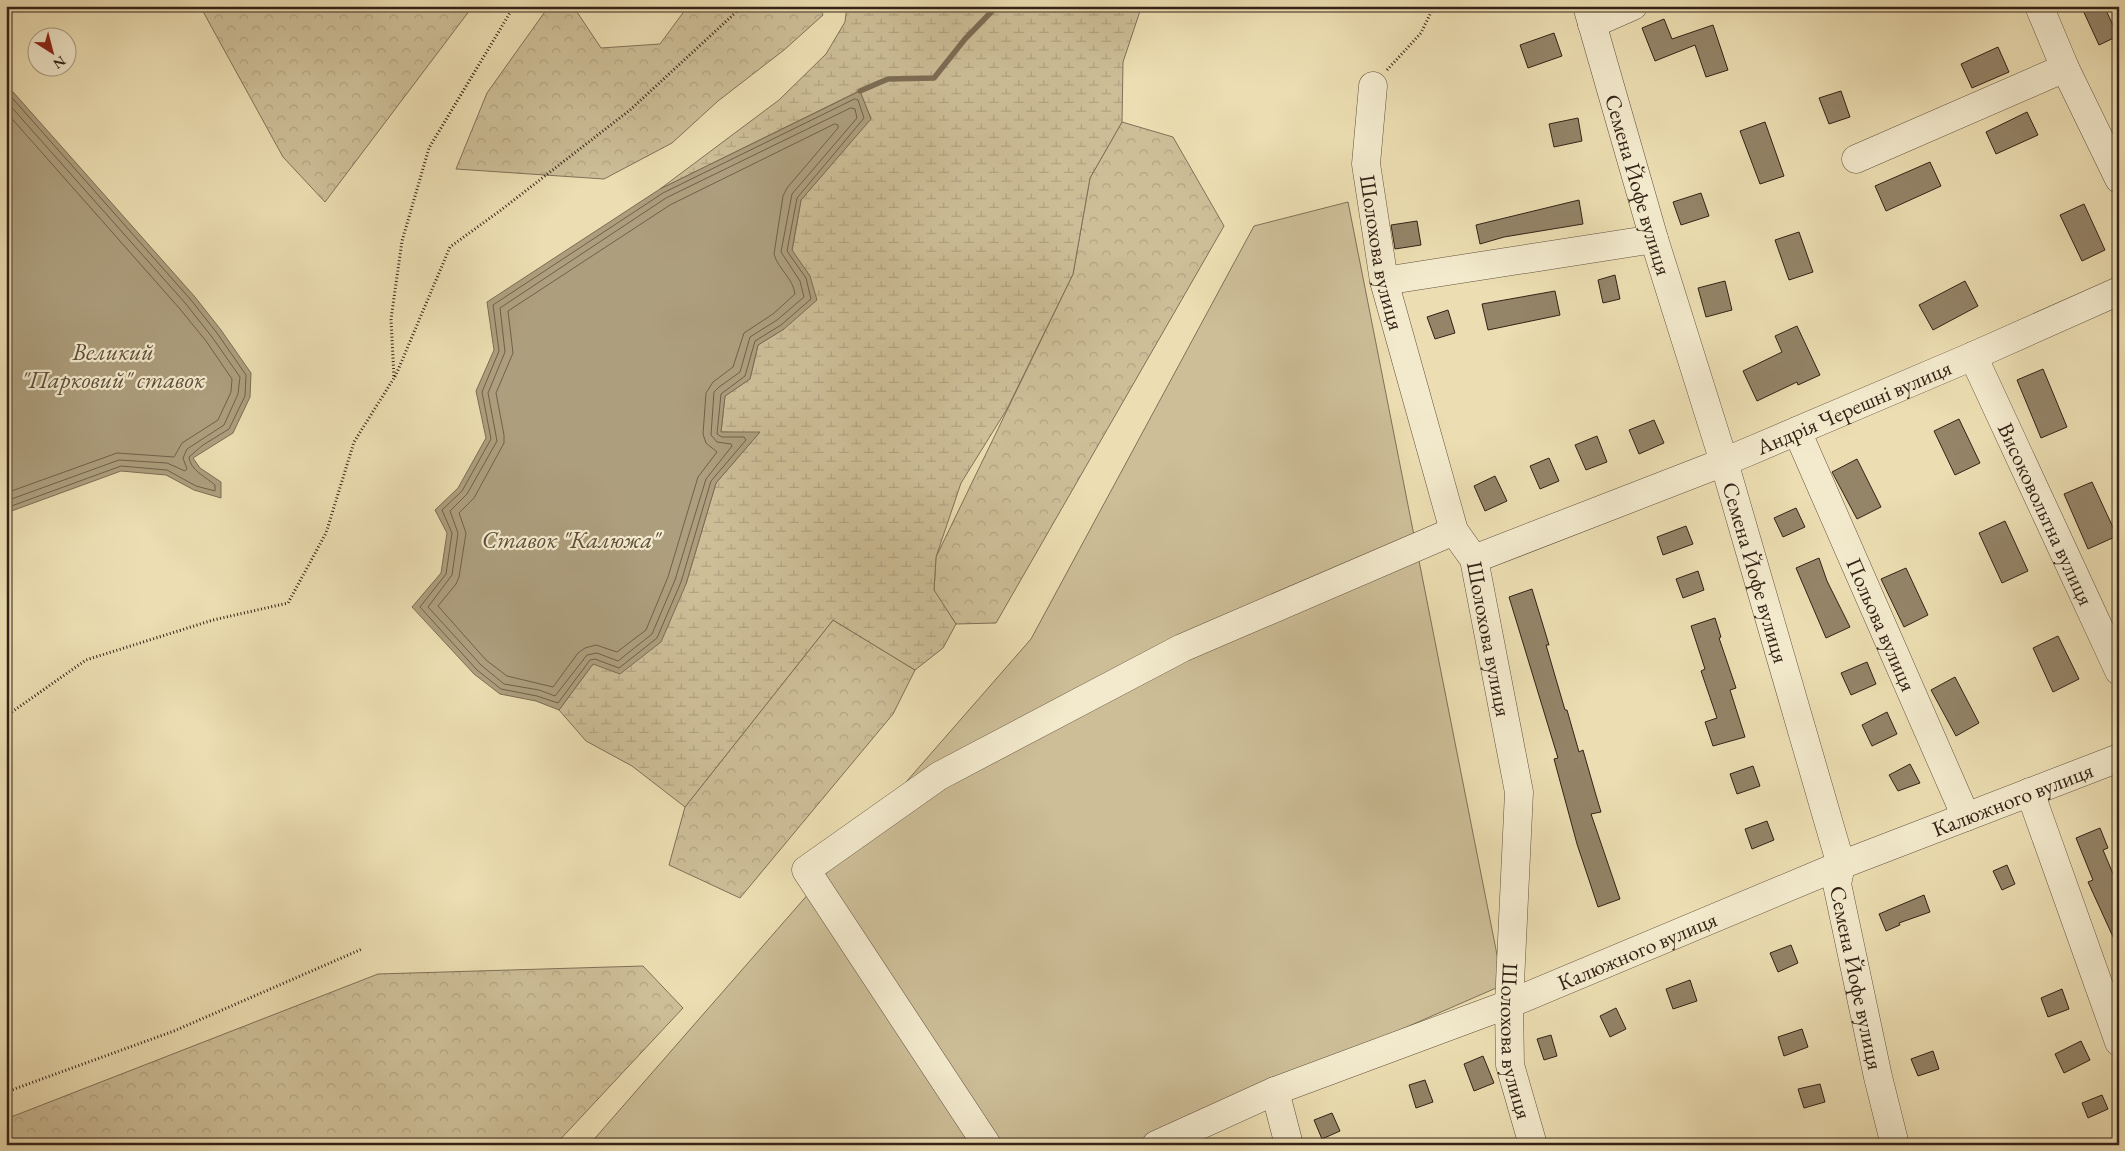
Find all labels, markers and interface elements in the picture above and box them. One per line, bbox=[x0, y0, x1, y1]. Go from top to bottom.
north arrow bbox=[28, 28, 78, 78]
text: N bbox=[49, 52, 70, 74]
street label: Семена Йофе вулиця bbox=[1599, 91, 1679, 279]
street label: Шолохова вулиця bbox=[1353, 173, 1412, 333]
water label: Великий "Парковий" ставок bbox=[21, 336, 206, 395]
street label: Андрія Черешні вулиця bbox=[1751, 352, 1956, 462]
street label: Високовольтна вулиця bbox=[1991, 418, 2101, 610]
street label: Семена Йофе вулиця bbox=[1716, 478, 1796, 666]
water label: Ставок "Калюжа" bbox=[482, 524, 662, 555]
street label: Польова вулиця bbox=[1840, 553, 1924, 696]
street label: Шолохова вулиця bbox=[1460, 559, 1519, 719]
street label: Калюжного вулиця bbox=[1928, 755, 2097, 843]
street label: Семена Йофе вулиця bbox=[1823, 883, 1891, 1072]
street label: Калюжного вулиця bbox=[1553, 904, 1721, 997]
street label: Шолохова вулиця bbox=[1494, 962, 1539, 1123]

